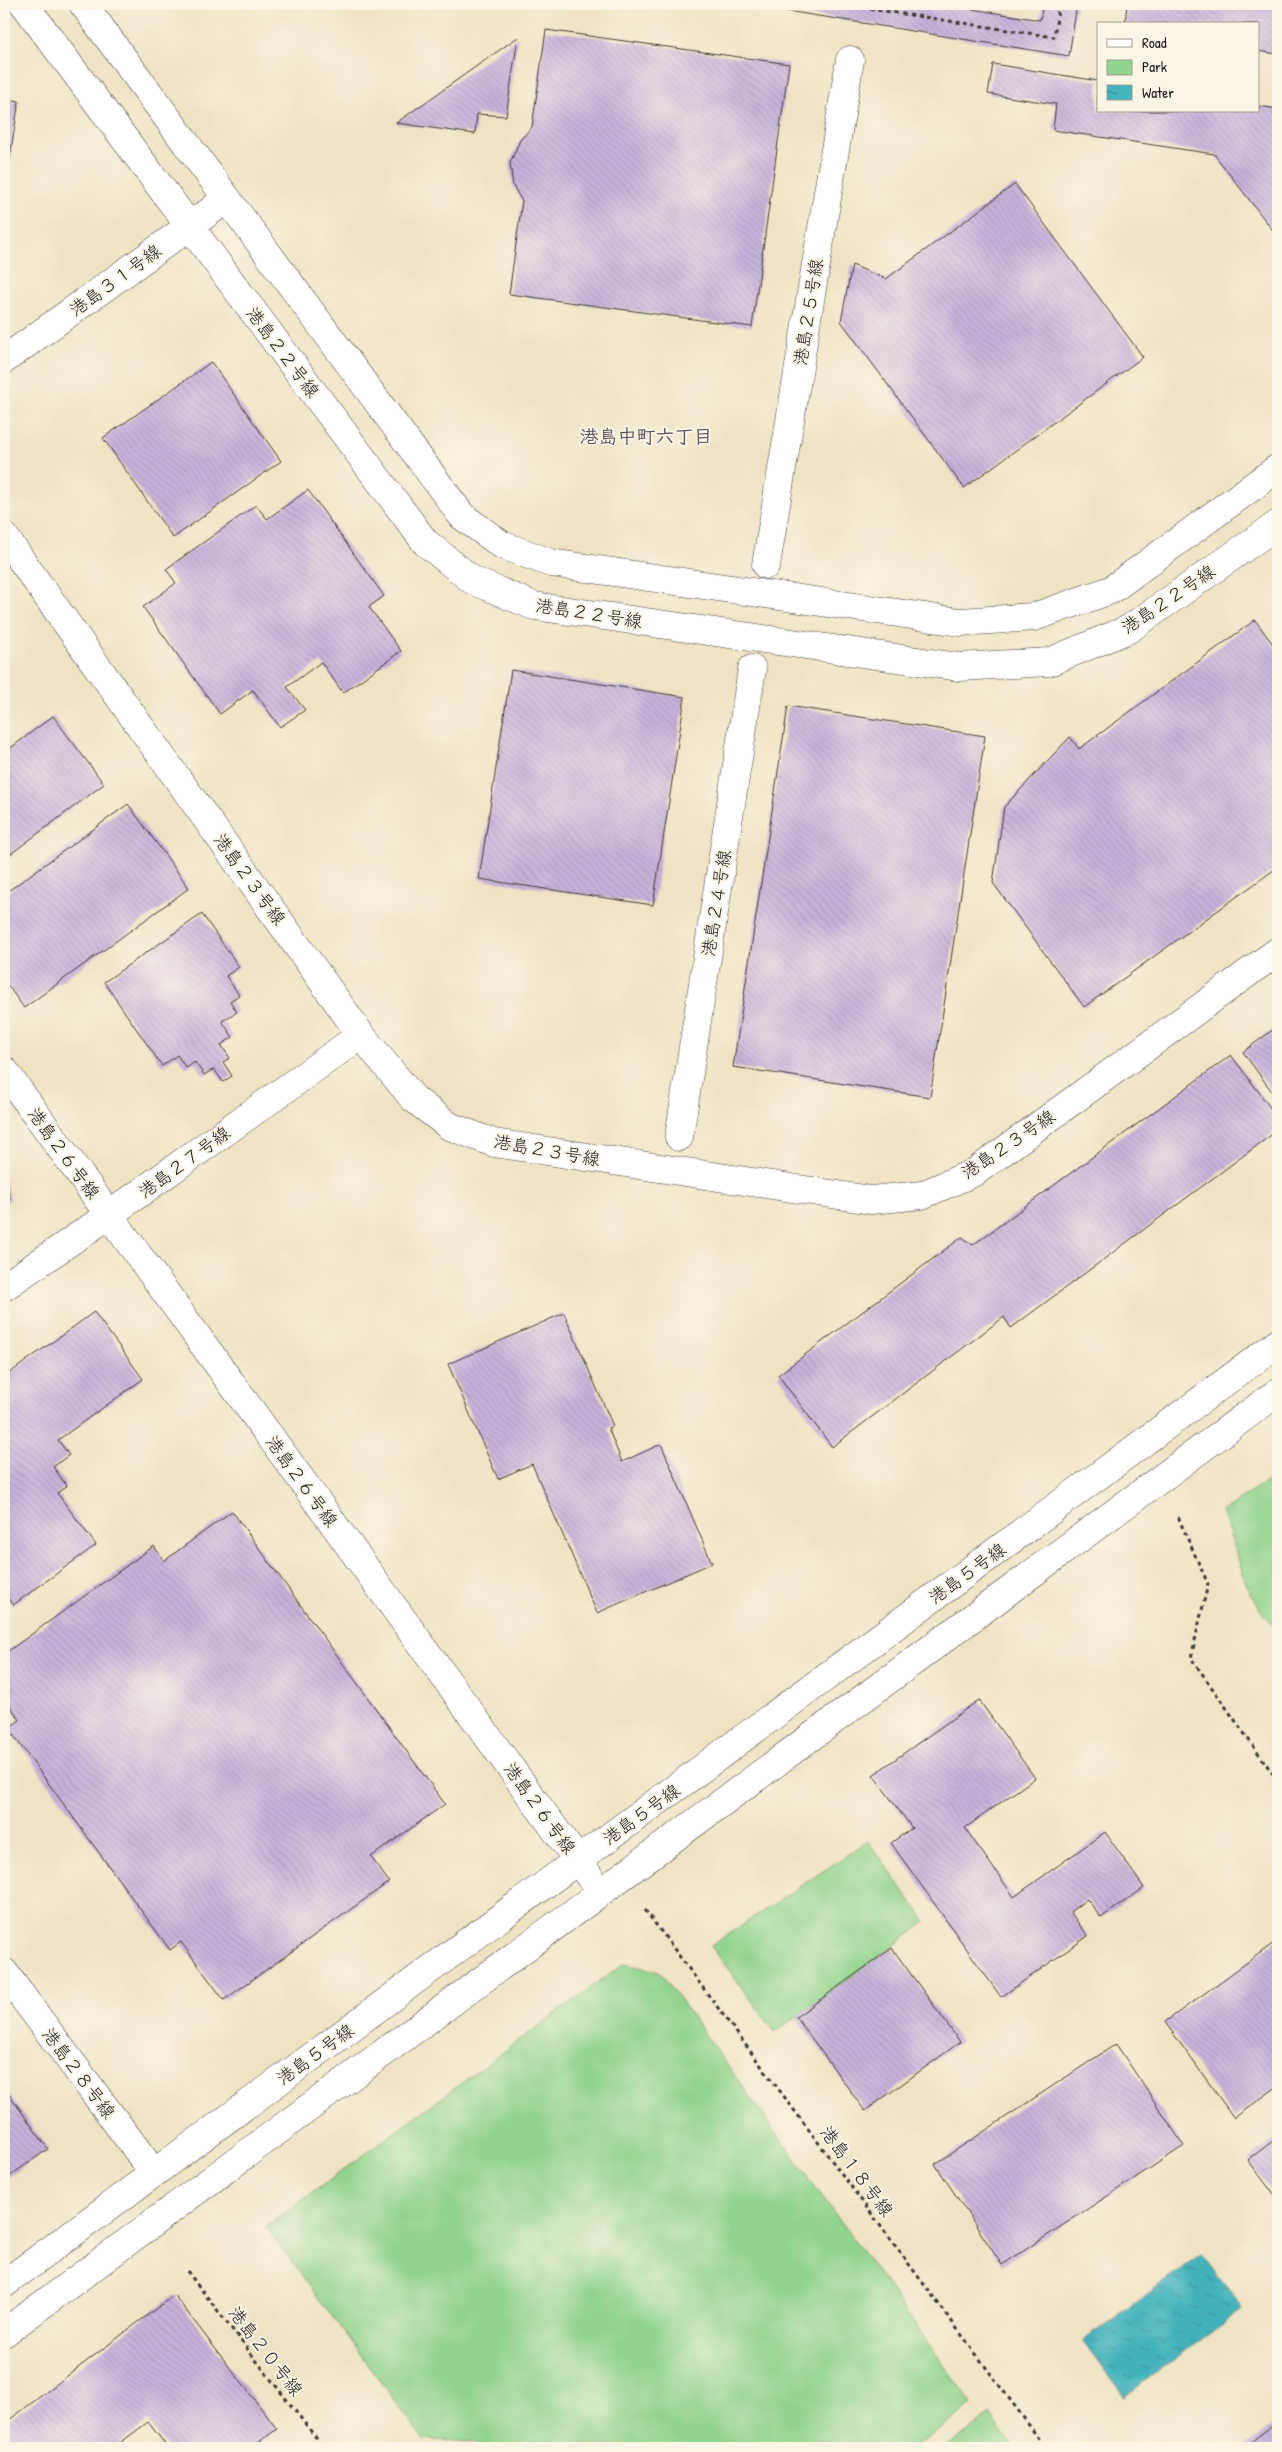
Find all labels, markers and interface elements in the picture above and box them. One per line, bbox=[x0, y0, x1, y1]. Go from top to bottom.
legend bbox=[1097, 22, 1260, 112]
text: Road bbox=[1142, 32, 1167, 53]
text: Park bbox=[1142, 56, 1167, 77]
text: Water bbox=[1142, 82, 1174, 103]
street label: 港島３１号線 bbox=[64, 238, 166, 322]
street label: 港島２５号線 bbox=[787, 257, 829, 367]
street label: 港島２２号線 bbox=[241, 301, 325, 403]
district label: 港島中町六丁目 bbox=[579, 423, 713, 449]
street label: 港島２２号線 bbox=[1116, 558, 1220, 640]
street label: 港島２２号線 bbox=[534, 592, 644, 634]
street label: 港島２３号線 bbox=[208, 828, 292, 930]
street label: 港島２４号線 bbox=[695, 848, 737, 958]
street label: 港島２６号線 bbox=[22, 1102, 106, 1204]
street label: 港島２３号線 bbox=[956, 1103, 1060, 1185]
street label: 港島２７号線 bbox=[133, 1120, 235, 1204]
street label: 港島２３号線 bbox=[492, 1128, 602, 1172]
street label: 港島２６号線 bbox=[260, 1430, 344, 1532]
street label: 港島５号線 bbox=[923, 1536, 1011, 1610]
street label: 港島２６号線 bbox=[498, 1757, 582, 1859]
street label: 港島５号線 bbox=[597, 1777, 685, 1851]
street label: 港島５号線 bbox=[271, 2017, 359, 2091]
street label: 港島２８号線 bbox=[37, 2022, 121, 2124]
street label: 港島１８号線 bbox=[815, 2120, 899, 2222]
street label: 港島２０号線 bbox=[223, 2301, 309, 2401]

